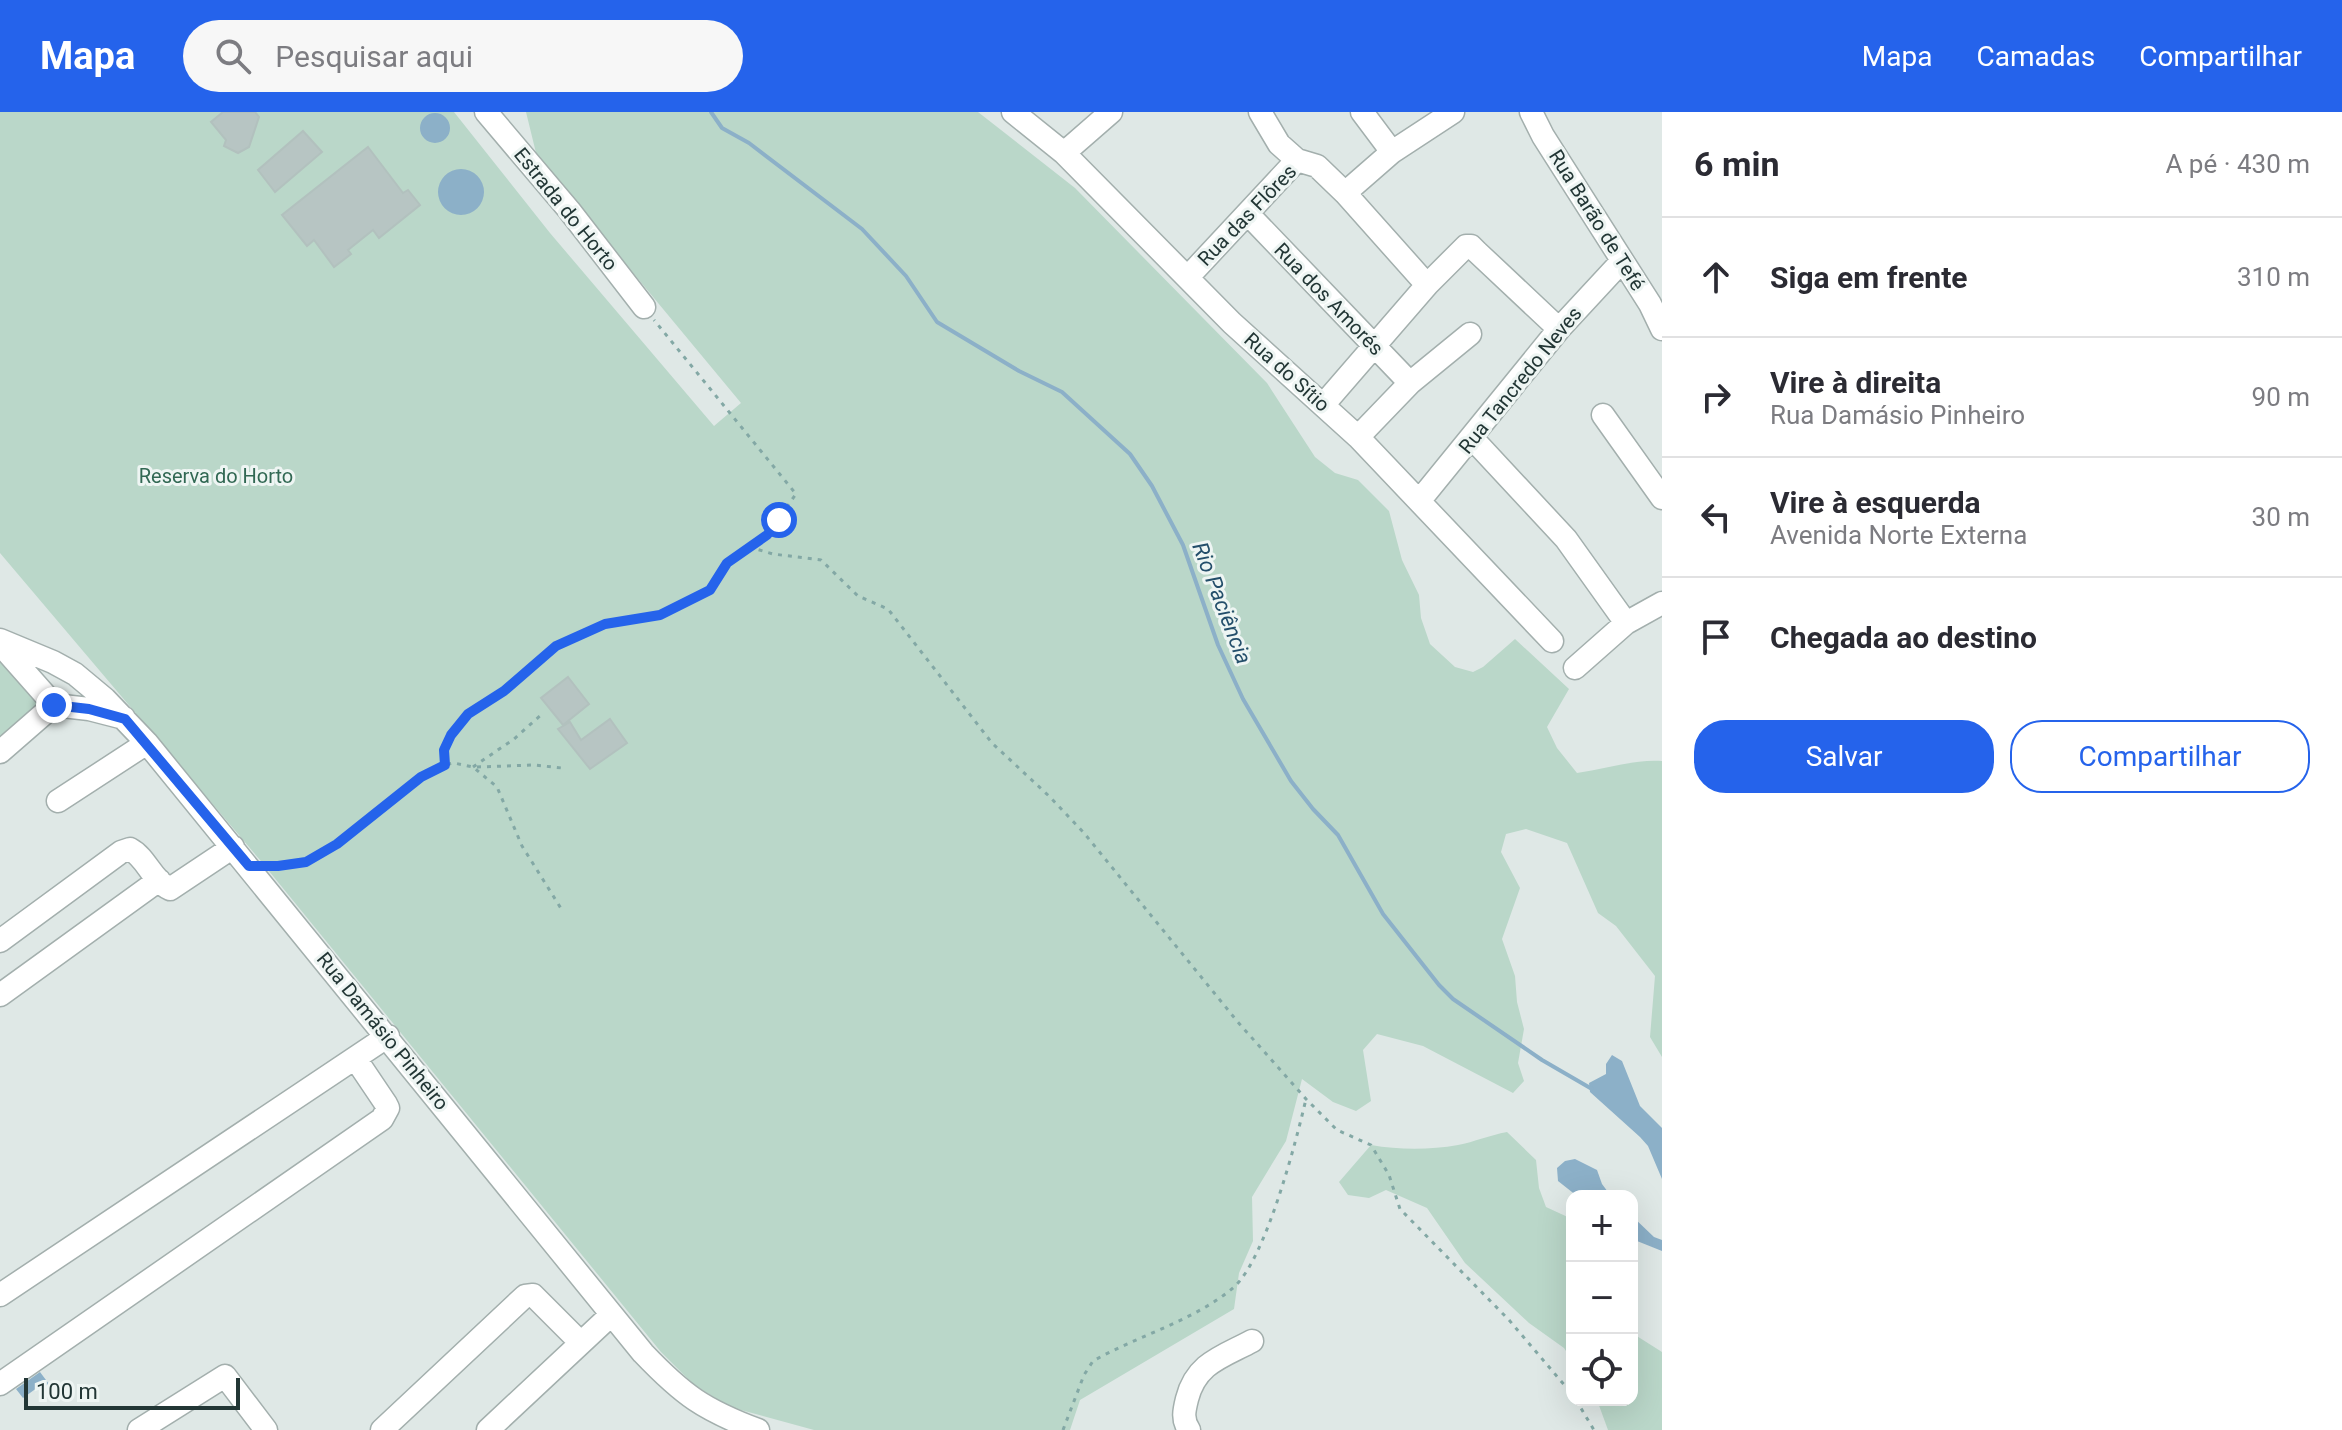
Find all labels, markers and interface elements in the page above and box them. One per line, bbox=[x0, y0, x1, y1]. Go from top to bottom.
search box bbox=[183, 20, 743, 92]
text: Mapa bbox=[40, 34, 135, 78]
icon: search bbox=[211, 34, 255, 78]
text: Pesquisar aqui bbox=[275, 39, 473, 74]
text: Mapa bbox=[1862, 40, 1932, 73]
text: Camadas bbox=[1976, 40, 2095, 73]
text: Compartilhar bbox=[2139, 40, 2302, 73]
street label: Estrada do Horto bbox=[509, 143, 623, 275]
text: 6 min bbox=[1694, 144, 1779, 184]
street label: Rua Barão de Tefé bbox=[1544, 145, 1650, 295]
text: A pé · 430 m bbox=[2165, 149, 2310, 179]
street label: Rua das Flôres bbox=[1193, 159, 1301, 271]
street label: Rua dos Amorés bbox=[1269, 238, 1389, 360]
icon: ahead bbox=[1694, 255, 1738, 299]
text: Siga em frente bbox=[1770, 260, 1968, 295]
text: 310 m bbox=[2237, 262, 2310, 292]
street label: Rua Tancredo Neves bbox=[1453, 302, 1587, 458]
street label: Rua do Sítio bbox=[1239, 327, 1335, 417]
text: Vire à direita bbox=[1770, 365, 1941, 400]
icon: right bbox=[1694, 375, 1738, 419]
text: 90 m bbox=[2252, 382, 2310, 412]
text: Rua Damásio Pinheiro bbox=[1770, 400, 2025, 430]
park label: Reserva do Horto bbox=[139, 464, 293, 488]
text: Vire à esquerda bbox=[1770, 485, 1981, 520]
icon: left bbox=[1694, 495, 1738, 539]
route start bbox=[761, 502, 797, 538]
text: 30 m bbox=[2252, 502, 2310, 532]
text: Avenida Norte Externa bbox=[1770, 520, 2027, 550]
water label: Rio Paciência bbox=[1187, 539, 1257, 667]
icon: arrive bbox=[1694, 615, 1738, 659]
text: Chegada ao destino bbox=[1770, 620, 2037, 655]
route end bbox=[36, 687, 72, 723]
button: Salvar bbox=[1694, 720, 1994, 793]
button: Compartilhar bbox=[2010, 720, 2310, 793]
street label: Rua Damásio Pinheiro bbox=[312, 947, 454, 1115]
map controls bbox=[1566, 1190, 1638, 1406]
button: + bbox=[1566, 1190, 1638, 1262]
button: − bbox=[1566, 1262, 1638, 1334]
button: locate bbox=[1566, 1334, 1638, 1406]
scale bar bbox=[24, 1374, 240, 1410]
text: 100 m bbox=[36, 1379, 98, 1404]

